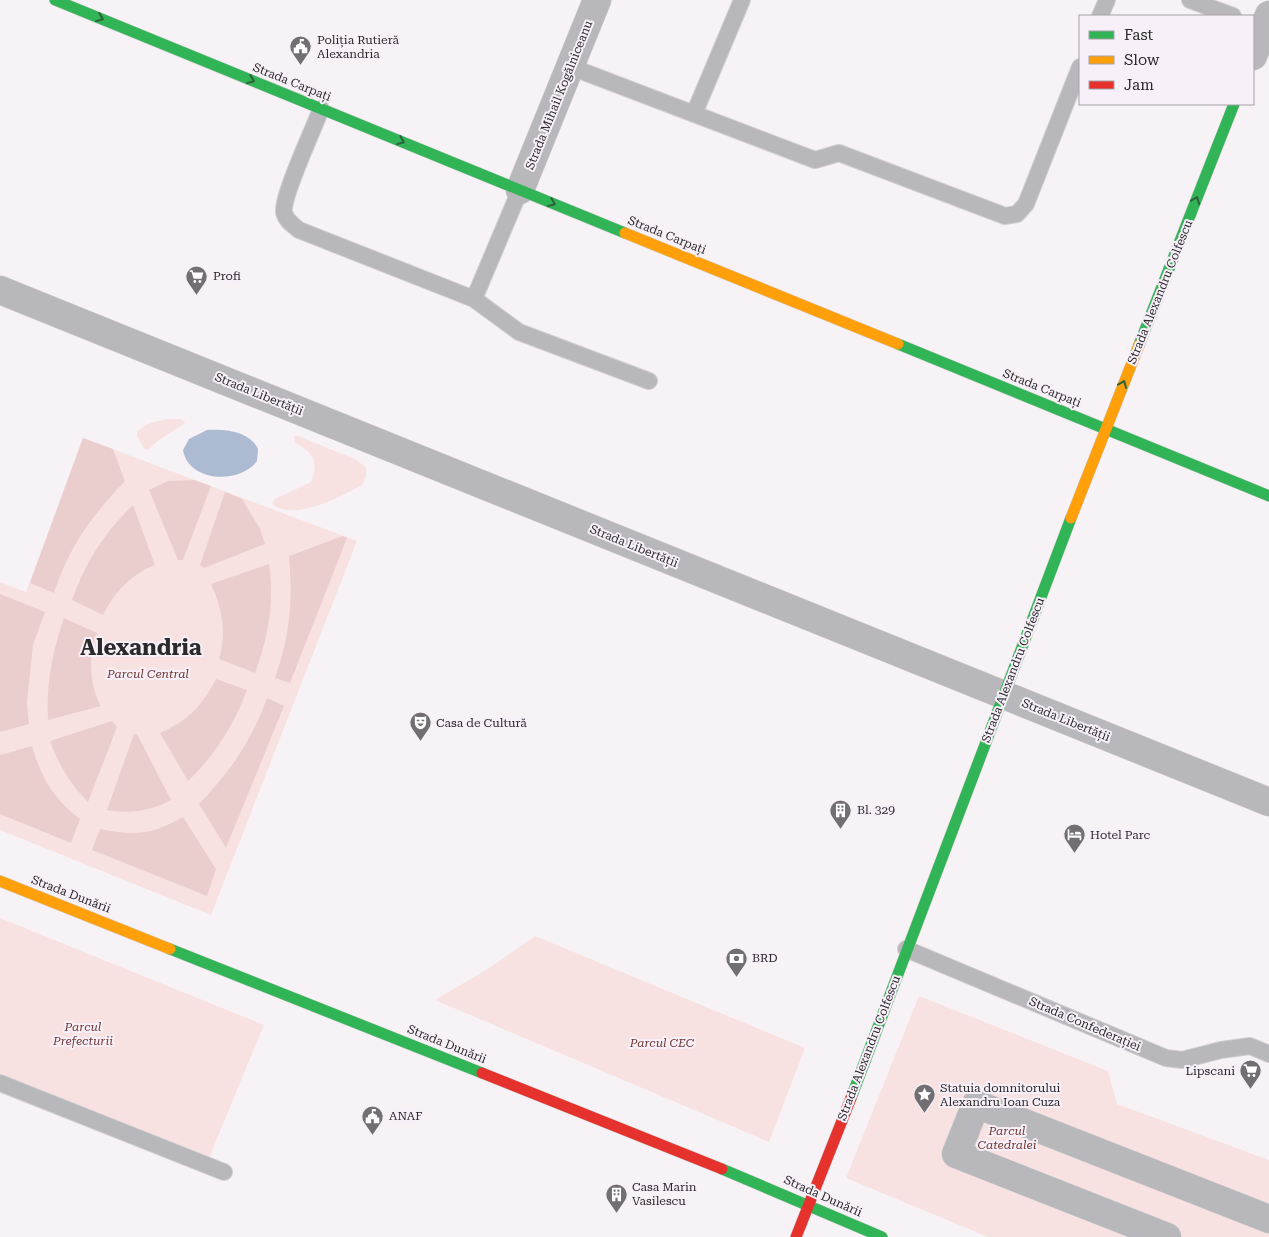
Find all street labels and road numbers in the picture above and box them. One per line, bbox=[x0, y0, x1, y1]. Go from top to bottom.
street label: Strada Mihail Kogălniceanu bbox=[523, 18, 596, 172]
street label: Strada Carpați bbox=[251, 60, 333, 105]
street label: Strada Carpați bbox=[626, 213, 708, 258]
street label: Strada Alexandru Colfescu bbox=[1125, 217, 1196, 366]
street label: Strada Carpați bbox=[1001, 366, 1083, 411]
street label: Strada Libertății bbox=[212, 370, 305, 419]
street label: Strada Libertății bbox=[587, 522, 680, 571]
street label: Strada Alexandru Colfescu bbox=[979, 595, 1047, 744]
street label: Strada Libertății bbox=[1019, 696, 1112, 745]
street label: Strada Dunării bbox=[29, 872, 113, 916]
street label: Strada Alexandru Colfescu bbox=[835, 973, 903, 1122]
street label: Strada Confederației bbox=[1027, 994, 1143, 1055]
street label: Strada Dunării bbox=[405, 1022, 489, 1066]
street label: Strada Dunării bbox=[782, 1173, 864, 1220]

